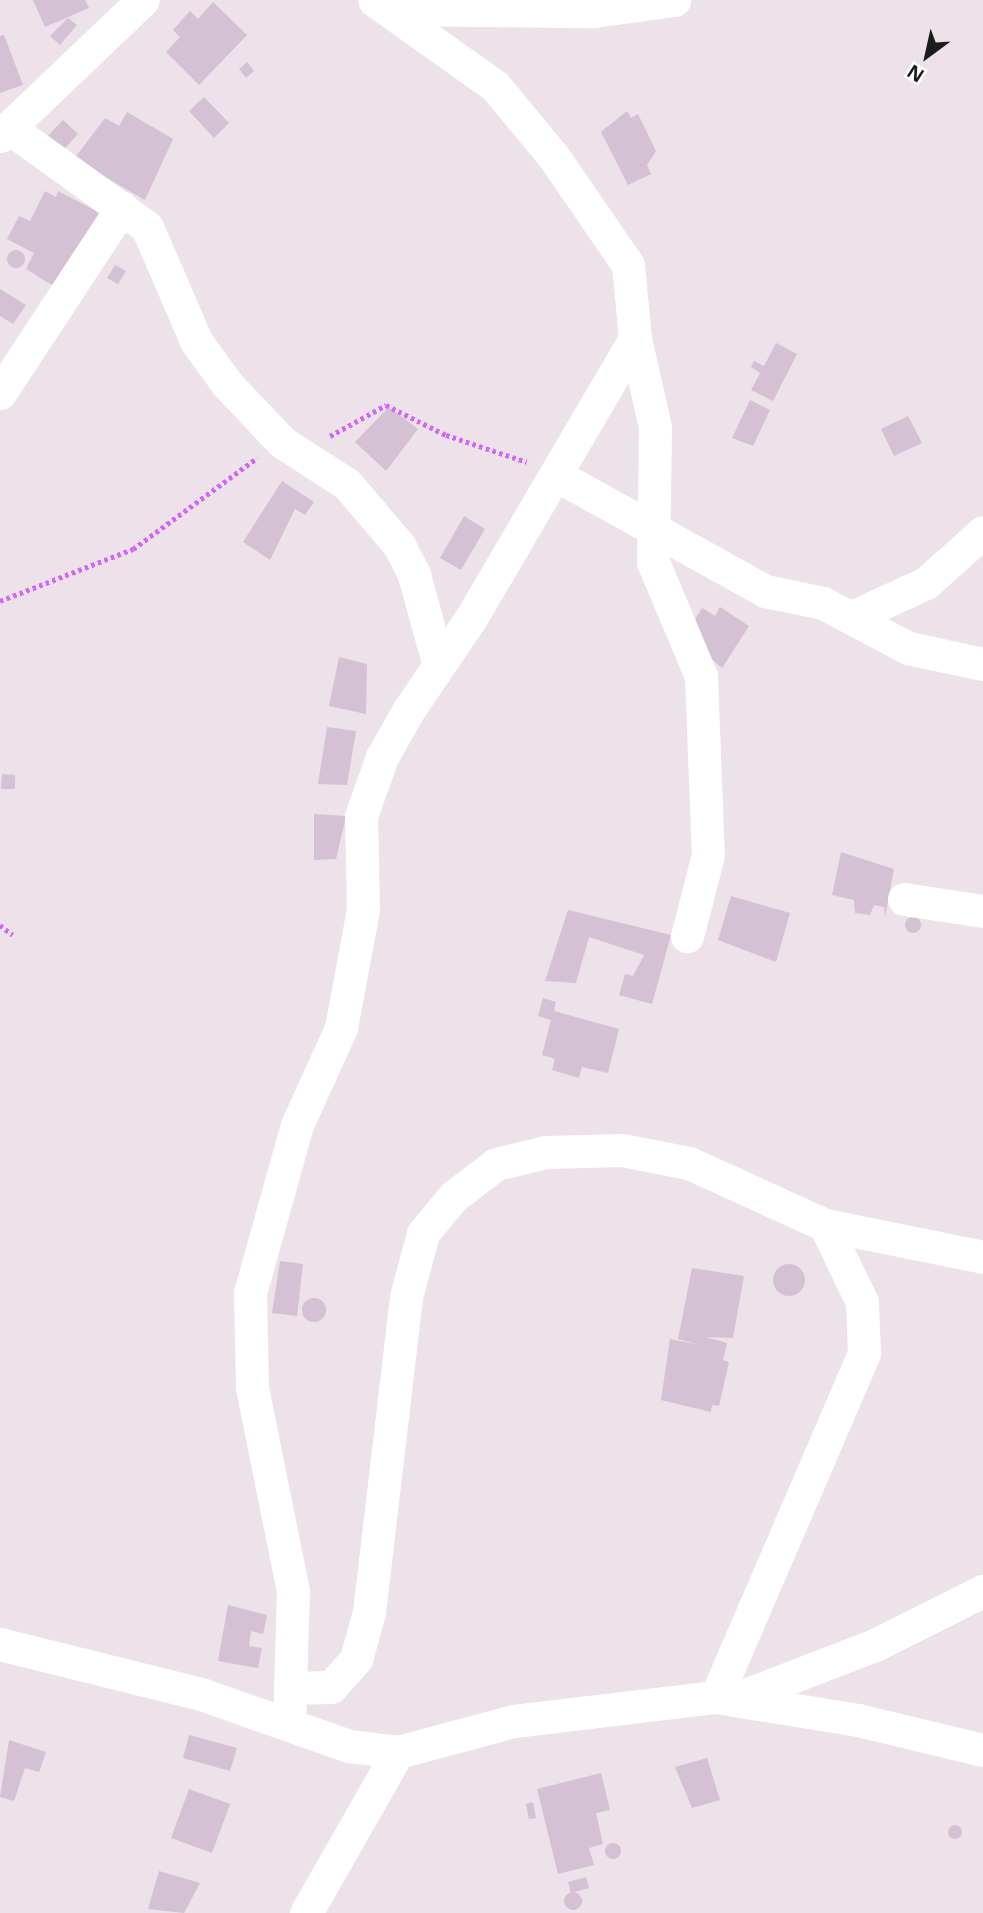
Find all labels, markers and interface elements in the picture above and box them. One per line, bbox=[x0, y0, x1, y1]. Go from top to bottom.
north arrow bbox=[892, 21, 962, 91]
text: N bbox=[902, 59, 929, 89]

